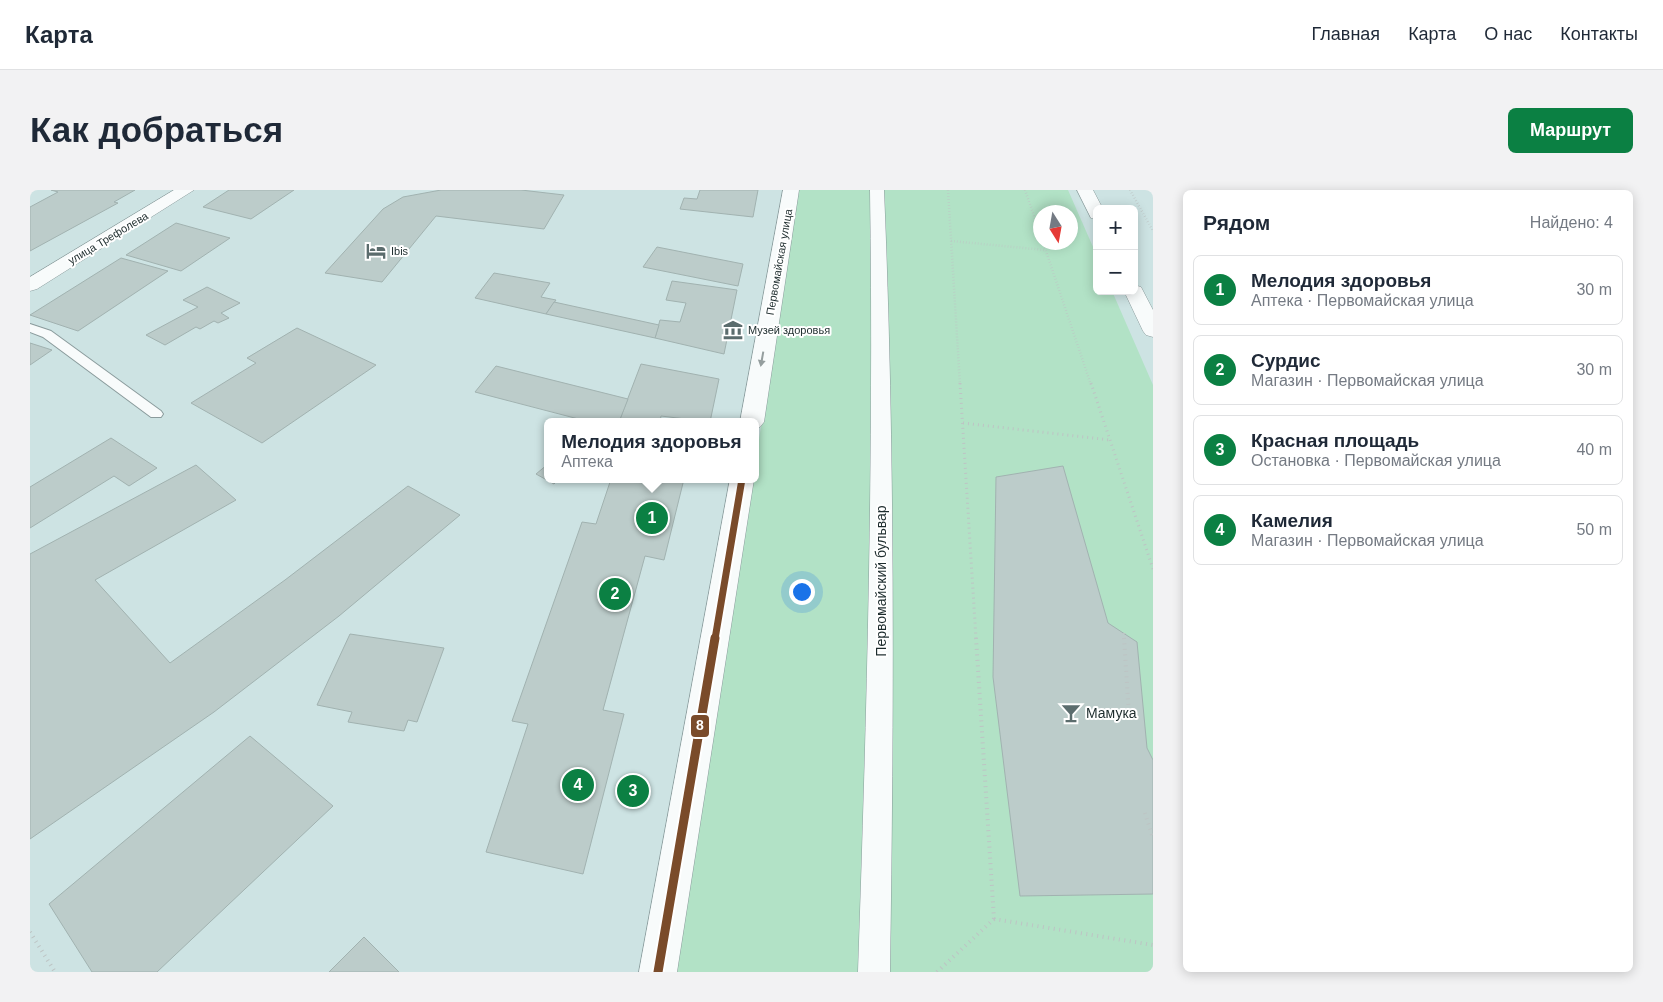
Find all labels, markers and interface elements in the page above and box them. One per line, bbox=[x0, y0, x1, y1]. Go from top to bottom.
text: Карта bbox=[25, 21, 93, 48]
text: Главная bbox=[1312, 24, 1380, 44]
text: Карта bbox=[1408, 24, 1456, 44]
text: О нас bbox=[1484, 24, 1532, 44]
text: Контакты bbox=[1560, 24, 1638, 44]
button: Маршрут bbox=[1508, 108, 1633, 153]
text: Как добраться bbox=[30, 110, 283, 149]
north arrow bbox=[1033, 205, 1078, 250]
map controls bbox=[1093, 205, 1138, 295]
button: + bbox=[1093, 205, 1138, 250]
street label: Первомайская улица bbox=[764, 207, 794, 316]
street label: улица Трефолева bbox=[66, 209, 151, 267]
text: Рядом bbox=[1203, 211, 1270, 234]
text: Найдено: 4 bbox=[1530, 214, 1613, 231]
hotel icon: Ibis bbox=[365, 240, 387, 262]
place label: Ibis bbox=[391, 245, 409, 257]
button: − bbox=[1093, 250, 1138, 295]
text: Мелодия здоровья bbox=[1251, 270, 1431, 291]
text: 1 bbox=[1216, 281, 1224, 298]
text: 30 m bbox=[1576, 281, 1612, 298]
text: Аптека · Первомайская улица bbox=[1251, 292, 1474, 309]
museum icon: Музей здоровья bbox=[722, 319, 744, 341]
place label: Музей здоровья bbox=[748, 324, 830, 336]
text: Сурдис bbox=[1251, 350, 1320, 371]
one-way arrow bbox=[758, 351, 766, 367]
text: 2 bbox=[1216, 361, 1224, 378]
text: 30 m bbox=[1576, 361, 1612, 378]
text: Магазин · Первомайская улица bbox=[1251, 372, 1484, 389]
popup bbox=[544, 418, 759, 483]
text: Красная площадь bbox=[1251, 430, 1419, 451]
text: Мелодия здоровья bbox=[561, 431, 742, 452]
text: 3 bbox=[1216, 441, 1224, 458]
text: 40 m bbox=[1576, 441, 1612, 458]
text: Остановка · Первомайская улица bbox=[1251, 452, 1501, 469]
text: Аптека bbox=[561, 453, 613, 470]
pin: 1 bbox=[636, 499, 668, 537]
street label: Первомайский бульвар bbox=[873, 505, 889, 657]
text: Камелия bbox=[1251, 510, 1333, 531]
text: 4 bbox=[1216, 521, 1224, 538]
text: 50 m bbox=[1576, 521, 1612, 538]
text: Магазин · Первомайская улица bbox=[1251, 532, 1484, 549]
pin: 2 bbox=[599, 575, 631, 613]
your location bbox=[789, 579, 815, 605]
bar icon: Мамука bbox=[1060, 702, 1082, 724]
place label: Мамука bbox=[1086, 705, 1137, 721]
line badge: 8 bbox=[690, 714, 710, 738]
text: 8 bbox=[696, 717, 704, 733]
pin: 4 bbox=[562, 766, 594, 804]
pin: 3 bbox=[617, 772, 649, 810]

